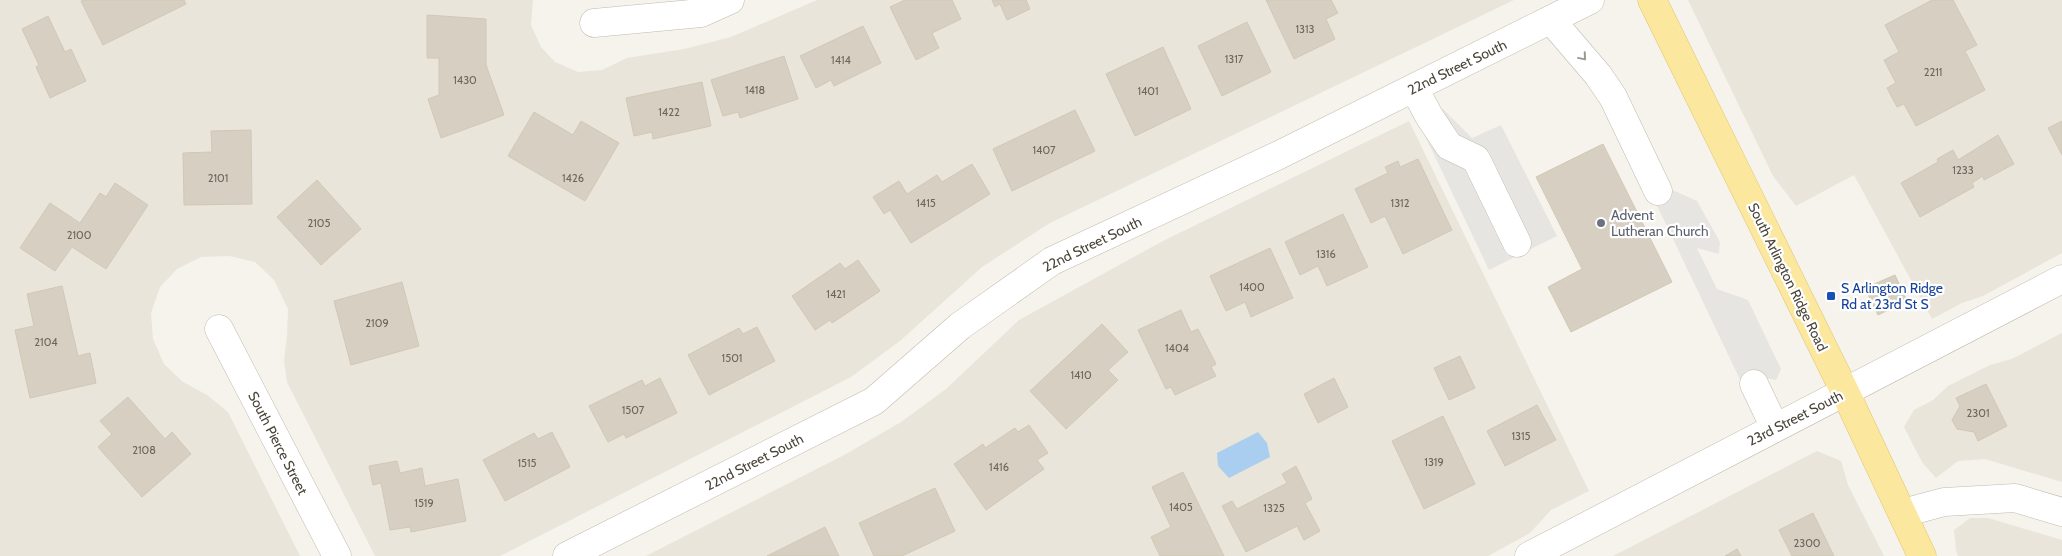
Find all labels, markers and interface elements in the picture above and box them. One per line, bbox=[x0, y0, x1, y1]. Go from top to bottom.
house number: 1313 bbox=[1295, 22, 1315, 36]
street label: 22nd Street South bbox=[1404, 35, 1510, 99]
one-way arrow bbox=[1577, 51, 1585, 60]
house number: 1317 bbox=[1225, 52, 1244, 66]
house number: 1414 bbox=[831, 53, 852, 67]
house number: 2211 bbox=[1924, 65, 1942, 79]
house number: 1430 bbox=[453, 73, 477, 87]
house number: 1418 bbox=[745, 83, 765, 97]
house number: 1401 bbox=[1137, 84, 1159, 98]
house number: 1422 bbox=[658, 105, 680, 119]
house number: 1407 bbox=[1032, 143, 1056, 157]
house number: 1233 bbox=[1952, 163, 1974, 177]
house number: 2101 bbox=[208, 171, 228, 185]
house number: 1426 bbox=[562, 171, 584, 185]
house number: 1415 bbox=[916, 196, 936, 210]
house number: 1312 bbox=[1391, 196, 1410, 210]
street label: South Arlington Ridge Road bbox=[1744, 200, 1832, 354]
place label: Advent Lutheran Church bbox=[1611, 206, 1708, 240]
street label: 22nd Street South bbox=[1039, 212, 1145, 276]
house number: 2105 bbox=[308, 216, 331, 230]
marker: Advent Lutheran Church bbox=[1595, 217, 1607, 229]
house number: 2100 bbox=[67, 228, 92, 242]
house number: 1316 bbox=[1316, 247, 1336, 261]
place label: S Arlington Ridge Rd at 23rd St S bbox=[1841, 279, 1943, 313]
house number: 1400 bbox=[1239, 280, 1265, 294]
house number: 1421 bbox=[826, 287, 846, 301]
marker: S Arlington Ridge Rd at 23rd St S bbox=[1825, 290, 1837, 302]
house number: 2109 bbox=[365, 316, 389, 330]
house number: 2104 bbox=[34, 335, 58, 349]
house number: 1404 bbox=[1165, 341, 1190, 355]
house number: 1501 bbox=[722, 351, 742, 365]
house number: 1410 bbox=[1070, 368, 1092, 382]
street label: 23rd Street South bbox=[1744, 386, 1846, 450]
street label: South Pierce Street bbox=[244, 388, 312, 498]
house number: 1507 bbox=[622, 403, 645, 417]
house number: 2301 bbox=[1967, 406, 1989, 420]
street label: 22nd Street South bbox=[702, 429, 806, 495]
house number: 1315 bbox=[1511, 429, 1531, 443]
house number: 2108 bbox=[132, 443, 156, 457]
house number: 1319 bbox=[1424, 455, 1444, 469]
house number: 1515 bbox=[517, 456, 537, 470]
house number: 1416 bbox=[989, 460, 1009, 474]
house number: 1519 bbox=[414, 496, 434, 510]
house number: 1405 bbox=[1169, 500, 1193, 514]
house number: 1325 bbox=[1263, 501, 1285, 515]
house number: 2300 bbox=[1793, 536, 1821, 550]

